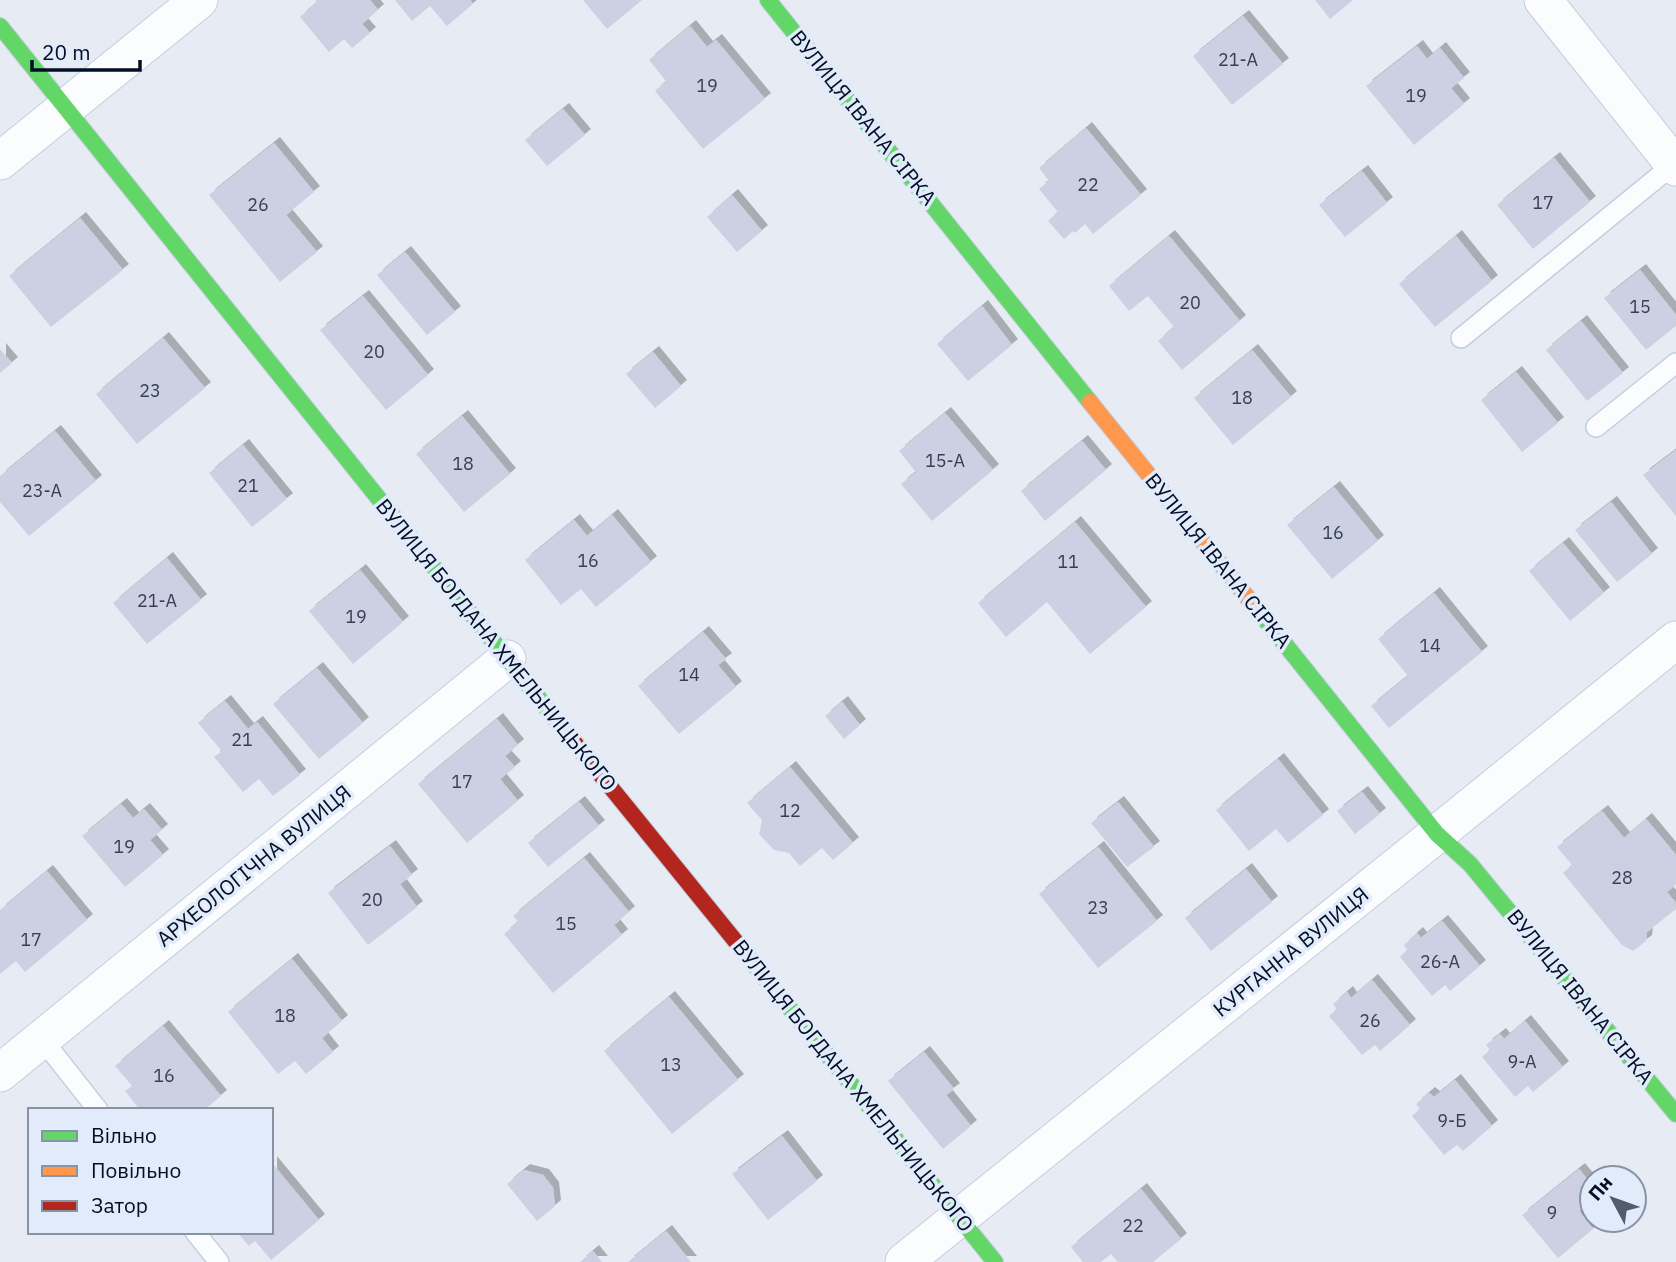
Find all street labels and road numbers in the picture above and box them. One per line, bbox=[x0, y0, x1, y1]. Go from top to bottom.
street label: ВУЛИЦЯ ІВАНА СІРКА bbox=[784, 24, 943, 211]
street label: ВУЛИЦЯ ІВАНА СІРКА bbox=[1139, 467, 1298, 654]
street label: ВУЛИЦЯ БОГДАНА ХМЕЛЬНИЦЬКОГО bbox=[370, 492, 624, 796]
street label: АРХЕОЛОГІЧНА ВУЛИЦЯ bbox=[150, 778, 357, 953]
street label: КУРГАННА ВУЛИЦЯ bbox=[1207, 880, 1374, 1023]
street label: ВУЛИЦЯ ІВАНА СІРКА bbox=[1501, 903, 1660, 1090]
street label: ВУЛИЦЯ БОГДАНА ХМЕЛЬНИЦЬКОГО bbox=[727, 933, 981, 1237]

